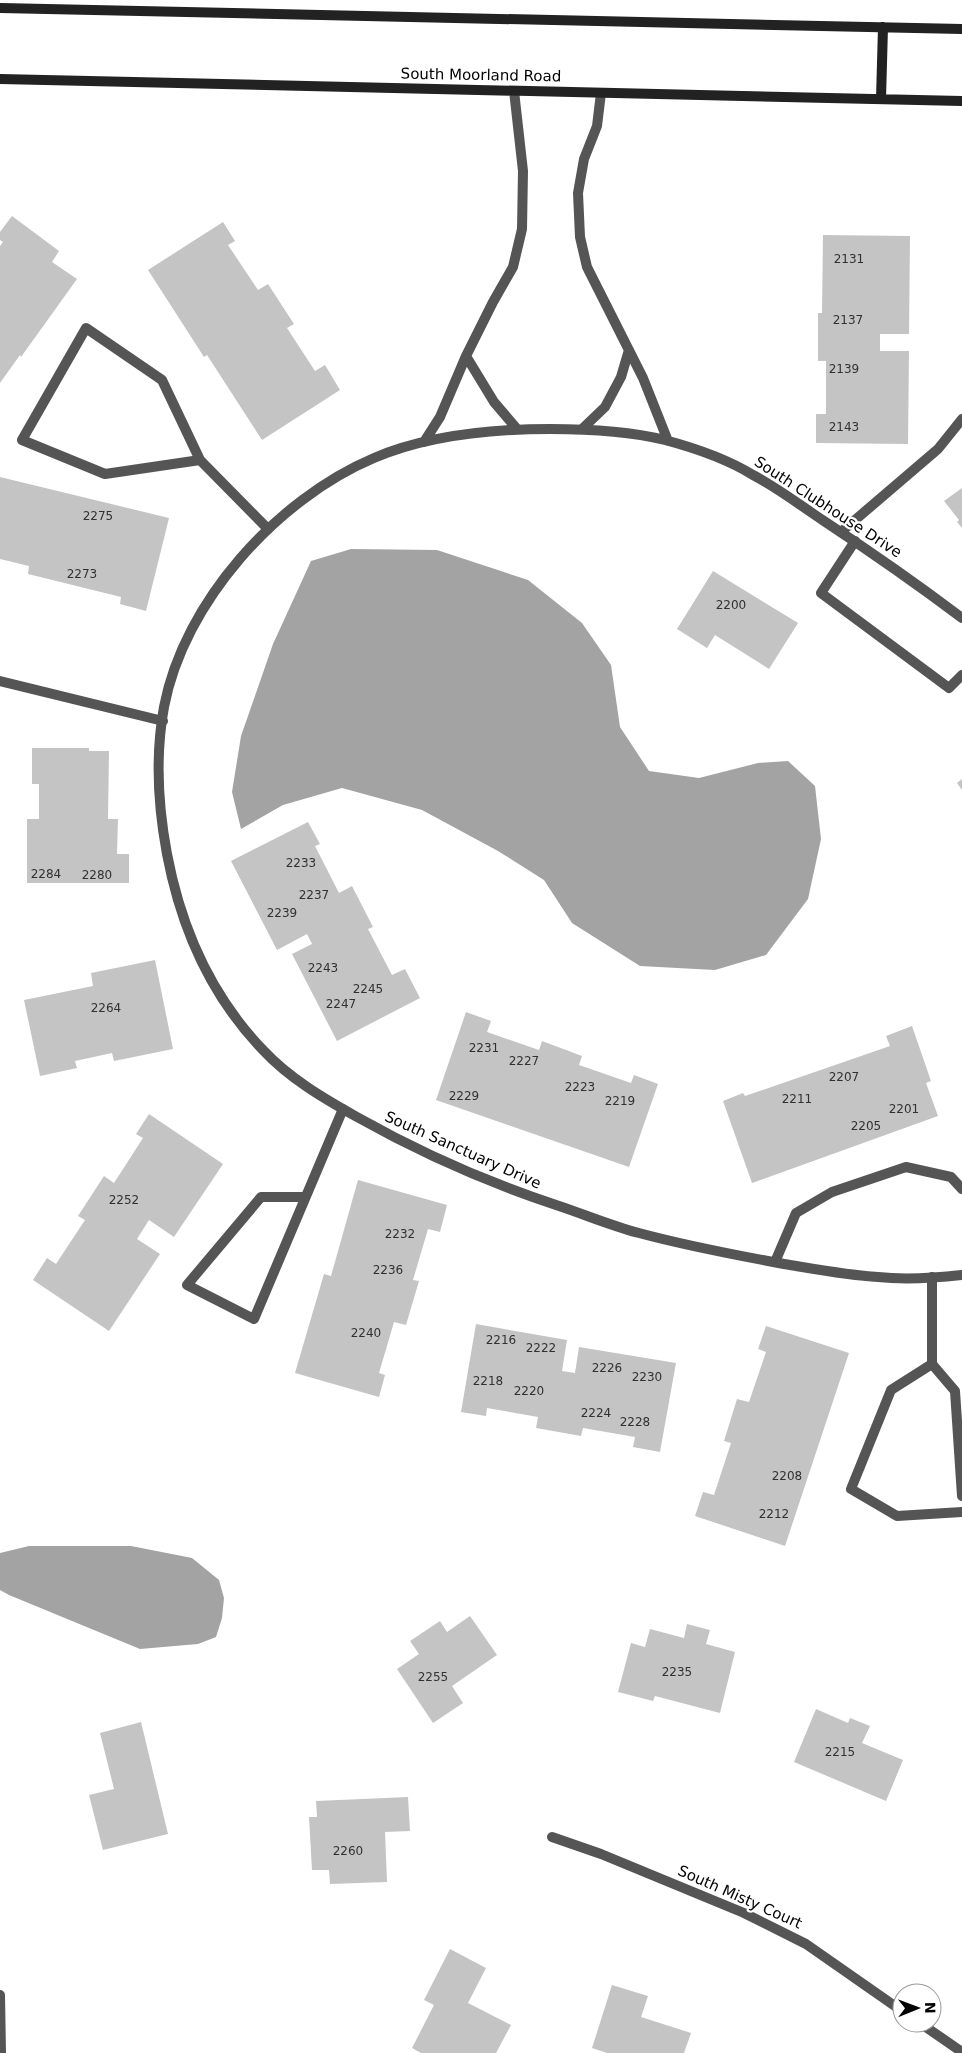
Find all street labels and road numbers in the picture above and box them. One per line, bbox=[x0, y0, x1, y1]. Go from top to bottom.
street label: South Moorland Road bbox=[401, 65, 561, 85]
street label: South Clubhouse Drive bbox=[751, 453, 905, 561]
street label: South Sanctuary Drive bbox=[382, 1107, 544, 1193]
street label: South Misty Court bbox=[675, 1862, 805, 1933]

